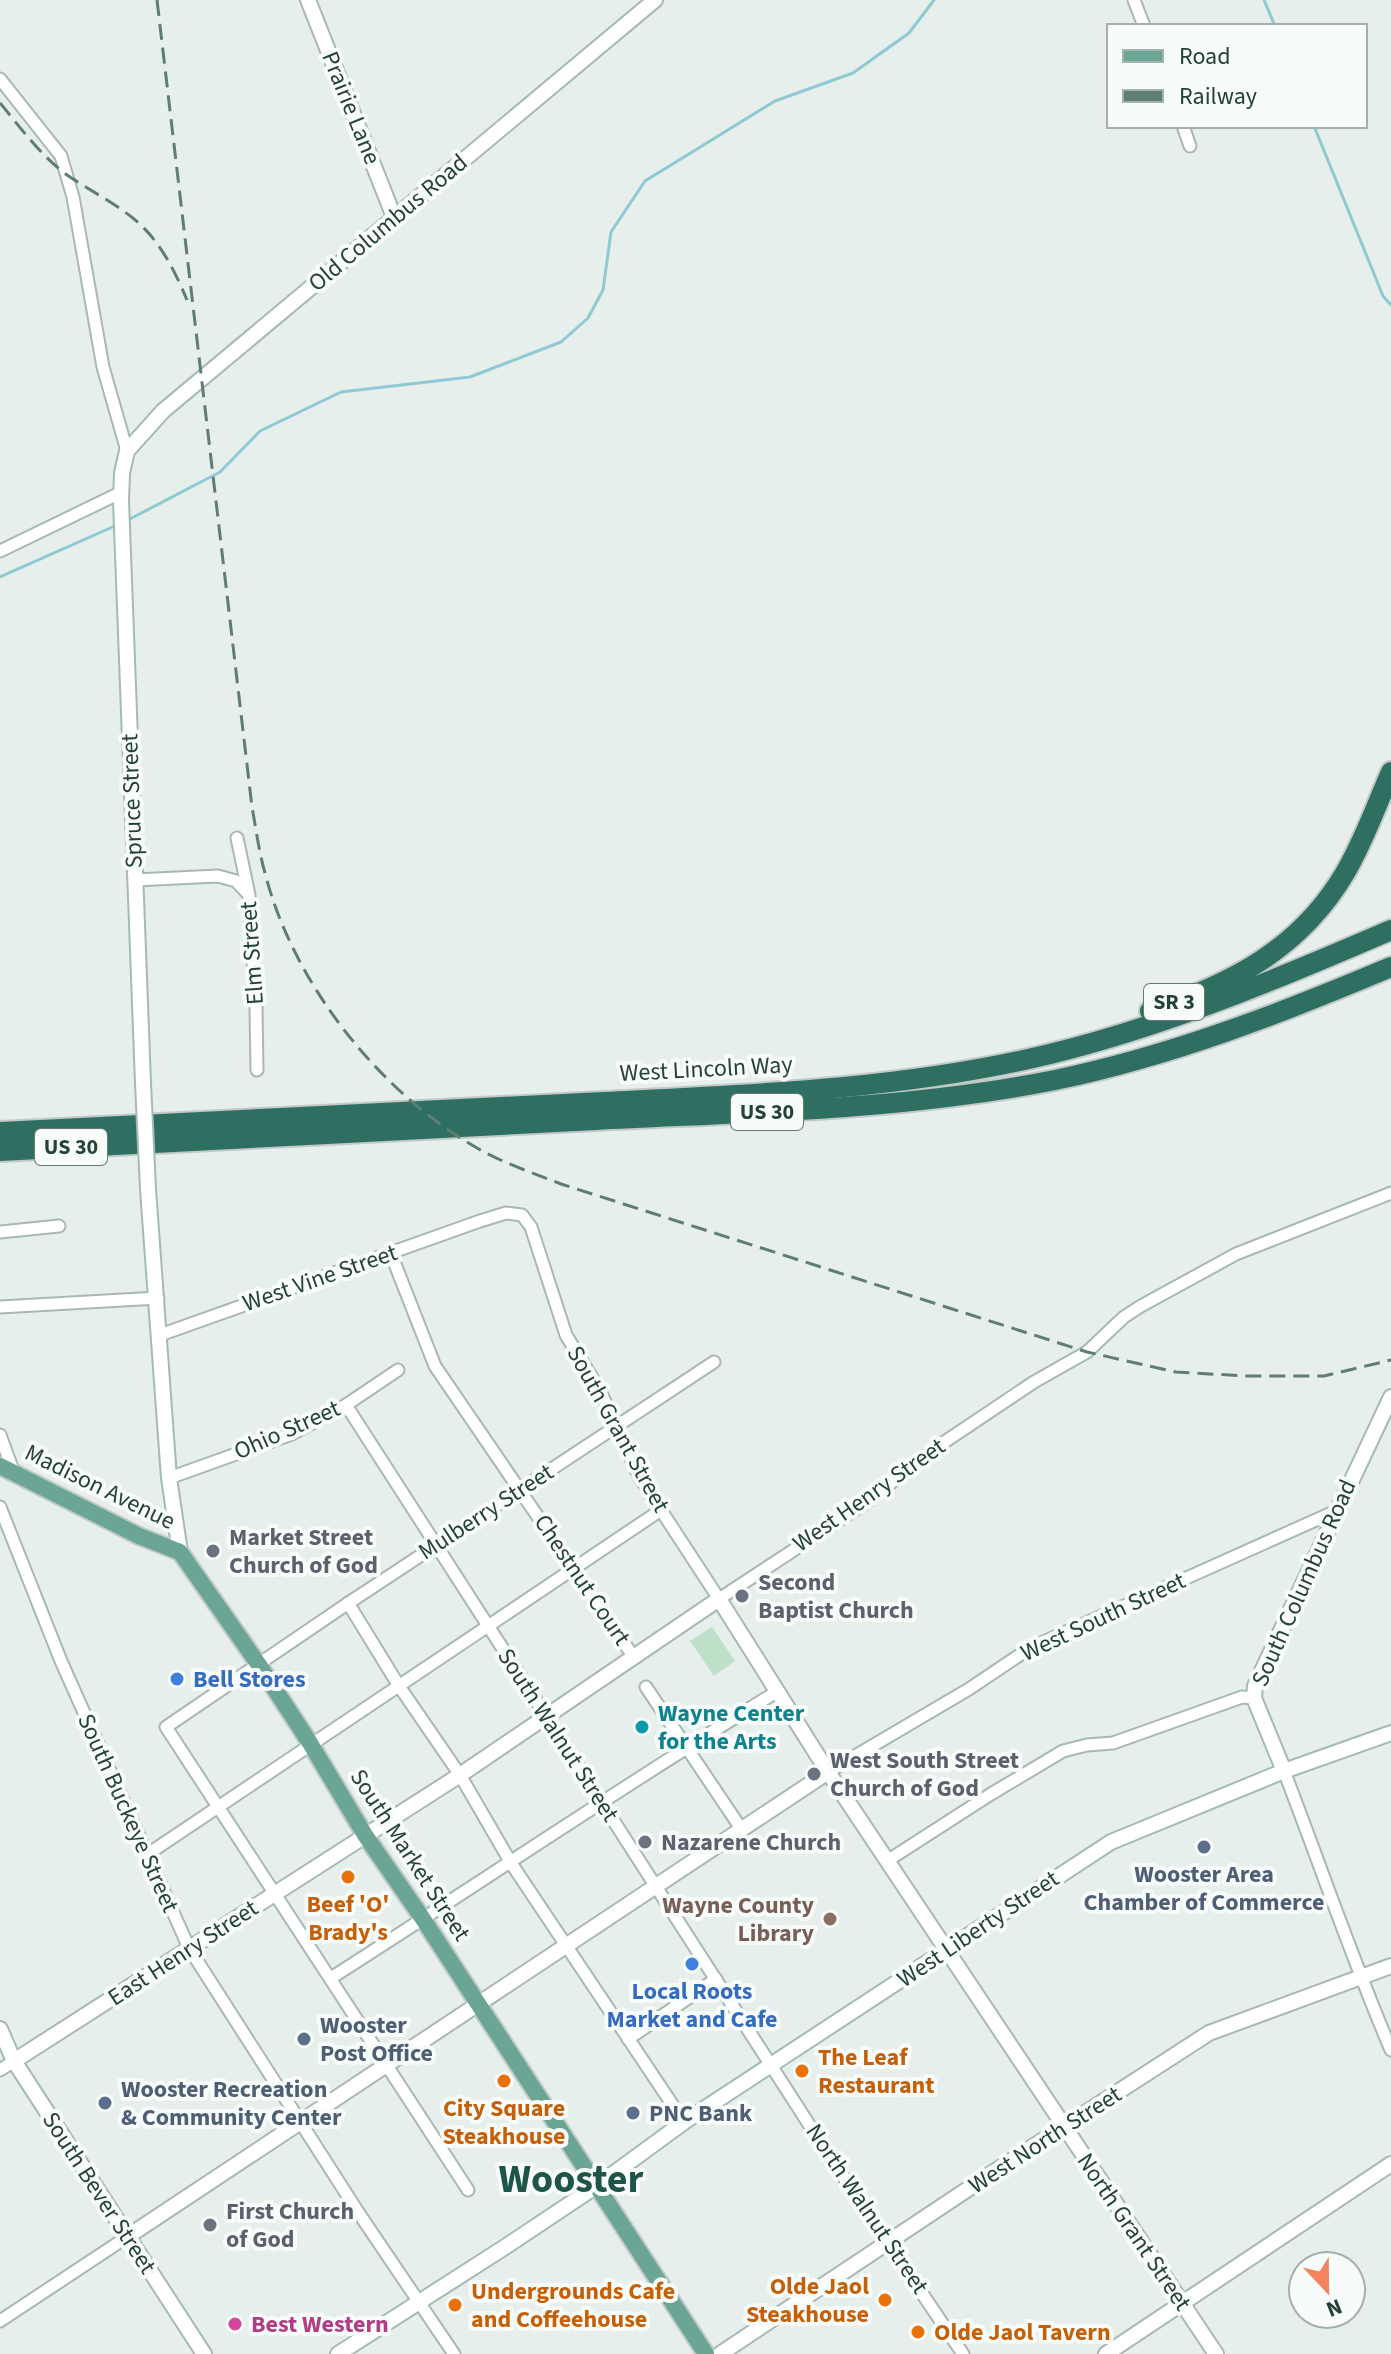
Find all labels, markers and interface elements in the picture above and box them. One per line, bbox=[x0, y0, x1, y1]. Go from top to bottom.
legend bbox=[1107, 24, 1367, 128]
text: Road bbox=[1179, 39, 1231, 74]
street label: Prairie Lane bbox=[312, 46, 390, 170]
text: Railway bbox=[1179, 79, 1257, 114]
street label: Old Columbus Road bbox=[301, 146, 475, 300]
street label: Spruce Street bbox=[112, 733, 152, 869]
street label: Elm Street bbox=[231, 900, 273, 1006]
road number: SR 3 bbox=[1144, 984, 1204, 1020]
street label: West Lincoln Way bbox=[619, 1047, 793, 1091]
road number: US 30 bbox=[731, 1094, 803, 1130]
road number: US 30 bbox=[35, 1129, 107, 1165]
street label: West Vine Street bbox=[238, 1235, 402, 1321]
street label: South Grant Street bbox=[558, 1339, 678, 1519]
street label: Ohio Street bbox=[228, 1391, 346, 1469]
street label: West Henry Street bbox=[786, 1429, 952, 1561]
street label: Madison Avenue bbox=[19, 1435, 181, 1539]
street label: Mulberry Street bbox=[411, 1455, 561, 1569]
street label: South Columbus Road bbox=[1243, 1474, 1365, 1692]
street label: Chestnut Court bbox=[525, 1507, 639, 1653]
place label: Market Street Church of God bbox=[229, 1520, 378, 1583]
marker: Market Street Church of God bbox=[204, 1542, 222, 1560]
street label: West South Street bbox=[1015, 1563, 1191, 1671]
place label: Second Baptist Church bbox=[758, 1565, 914, 1628]
marker: Second Baptist Church bbox=[733, 1587, 751, 1605]
street label: South Walnut Street bbox=[489, 1641, 627, 1829]
place label: Bell Stores bbox=[193, 1662, 306, 1697]
marker: Bell Stores bbox=[168, 1670, 186, 1688]
place label: Wayne Center for the Arts bbox=[658, 1696, 805, 1759]
street label: South Buckeye Street bbox=[68, 1708, 188, 1918]
marker: Wayne Center for the Arts bbox=[633, 1718, 651, 1736]
place label: West South Street Church of God bbox=[830, 1743, 1019, 1806]
street label: South Market Street bbox=[341, 1762, 479, 1948]
marker: West South Street Church of God bbox=[805, 1765, 823, 1783]
place label: Nazarene Church bbox=[661, 1825, 841, 1860]
marker: Nazarene Church bbox=[636, 1833, 654, 1851]
marker: Wooster Area Chamber of Commerce bbox=[1195, 1838, 1213, 1856]
place label: Wooster Area Chamber of Commerce bbox=[1084, 1857, 1324, 1920]
street label: West Liberty Street bbox=[890, 1862, 1066, 1996]
marker: Beef 'O' Brady's bbox=[339, 1868, 357, 1886]
place label: Beef 'O' Brady's bbox=[306, 1887, 390, 1950]
place label: Wayne County Library bbox=[662, 1888, 814, 1951]
street label: East Henry Street bbox=[101, 1891, 265, 2015]
marker: Wayne County Library bbox=[821, 1910, 839, 1928]
marker: Local Roots Market and Cafe bbox=[683, 1955, 701, 1973]
place label: Local Roots Market and Cafe bbox=[606, 1974, 778, 2037]
place label: Wooster Post Office bbox=[320, 2008, 433, 2071]
marker: Wooster Post Office bbox=[295, 2030, 313, 2048]
place label: The Leaf Restaurant bbox=[818, 2040, 934, 2103]
marker: The Leaf Restaurant bbox=[793, 2062, 811, 2080]
place label: Wooster Recreation & Community Center bbox=[121, 2072, 342, 2135]
marker: City Square Steakhouse bbox=[495, 2072, 513, 2090]
street label: West North Street bbox=[962, 2077, 1128, 2203]
place label: City Square Steakhouse bbox=[442, 2091, 566, 2154]
marker: Wooster Recreation & Community Center bbox=[96, 2094, 114, 2112]
place label: PNC Bank bbox=[649, 2096, 753, 2131]
marker: PNC Bank bbox=[624, 2104, 642, 2122]
street label: South Bever Street bbox=[33, 2105, 165, 2281]
street label: North Walnut Street bbox=[797, 2117, 937, 2301]
street label: North Grant Street bbox=[1068, 2146, 1200, 2318]
district label: Wooster bbox=[499, 2151, 644, 2208]
place label: First Church of God bbox=[226, 2194, 354, 2257]
marker: First Church of God bbox=[201, 2216, 219, 2234]
north arrow bbox=[1287, 2250, 1367, 2330]
place label: Olde Jaol Steakhouse bbox=[746, 2269, 869, 2332]
place label: Undergrounds Cafe and Coffeehouse bbox=[471, 2274, 675, 2337]
text: N bbox=[1321, 2290, 1347, 2325]
marker: Olde Jaol Steakhouse bbox=[876, 2291, 894, 2309]
marker: Undergrounds Cafe and Coffeehouse bbox=[446, 2296, 464, 2314]
place label: Best Western bbox=[251, 2307, 389, 2342]
marker: Best Western bbox=[226, 2315, 244, 2333]
place label: Olde Jaol Tavern bbox=[934, 2315, 1111, 2350]
marker: Olde Jaol Tavern bbox=[909, 2323, 927, 2341]

